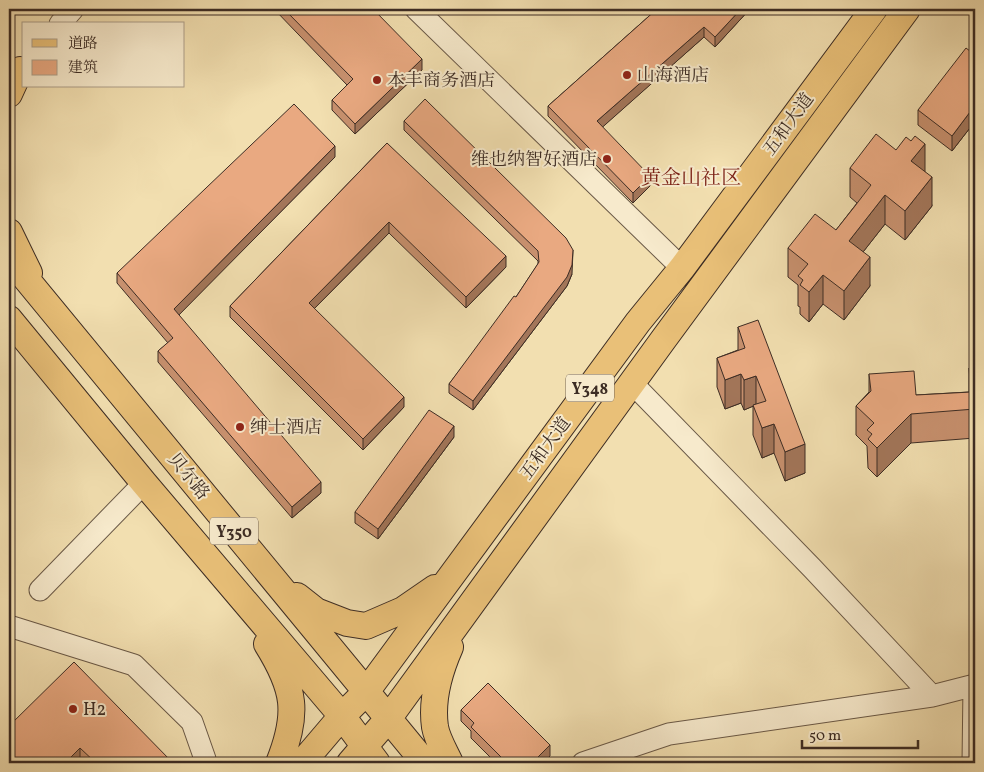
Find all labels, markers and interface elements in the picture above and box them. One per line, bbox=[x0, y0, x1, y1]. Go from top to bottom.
legend bbox=[22, 22, 185, 88]
text: 道路 bbox=[68, 34, 98, 55]
text: 建筑 bbox=[68, 58, 98, 79]
place label: 山海酒店 bbox=[637, 64, 709, 89]
place label: 本丰商务酒店 bbox=[387, 69, 495, 94]
marker: 山海酒店 bbox=[621, 69, 633, 81]
marker: 本丰商务酒店 bbox=[371, 74, 383, 86]
street label: 五和大道 bbox=[758, 88, 820, 161]
place label: 维也纳智好酒店 bbox=[471, 148, 597, 173]
marker: 维也纳智好酒店 bbox=[601, 153, 613, 165]
district label: 黄金山社区 bbox=[641, 165, 741, 193]
road number: Y348 bbox=[566, 374, 614, 402]
street label: 五和大道 bbox=[515, 412, 577, 485]
place label: 绅士酒店 bbox=[250, 416, 322, 441]
marker: 绅士酒店 bbox=[234, 421, 246, 433]
street label: 贝尔路 bbox=[161, 448, 215, 506]
road number: Y350 bbox=[210, 518, 258, 544]
place label: H2 bbox=[83, 698, 106, 723]
marker: H2 bbox=[67, 703, 79, 715]
scale bar bbox=[802, 717, 918, 749]
text: 50 m bbox=[809, 726, 841, 747]

